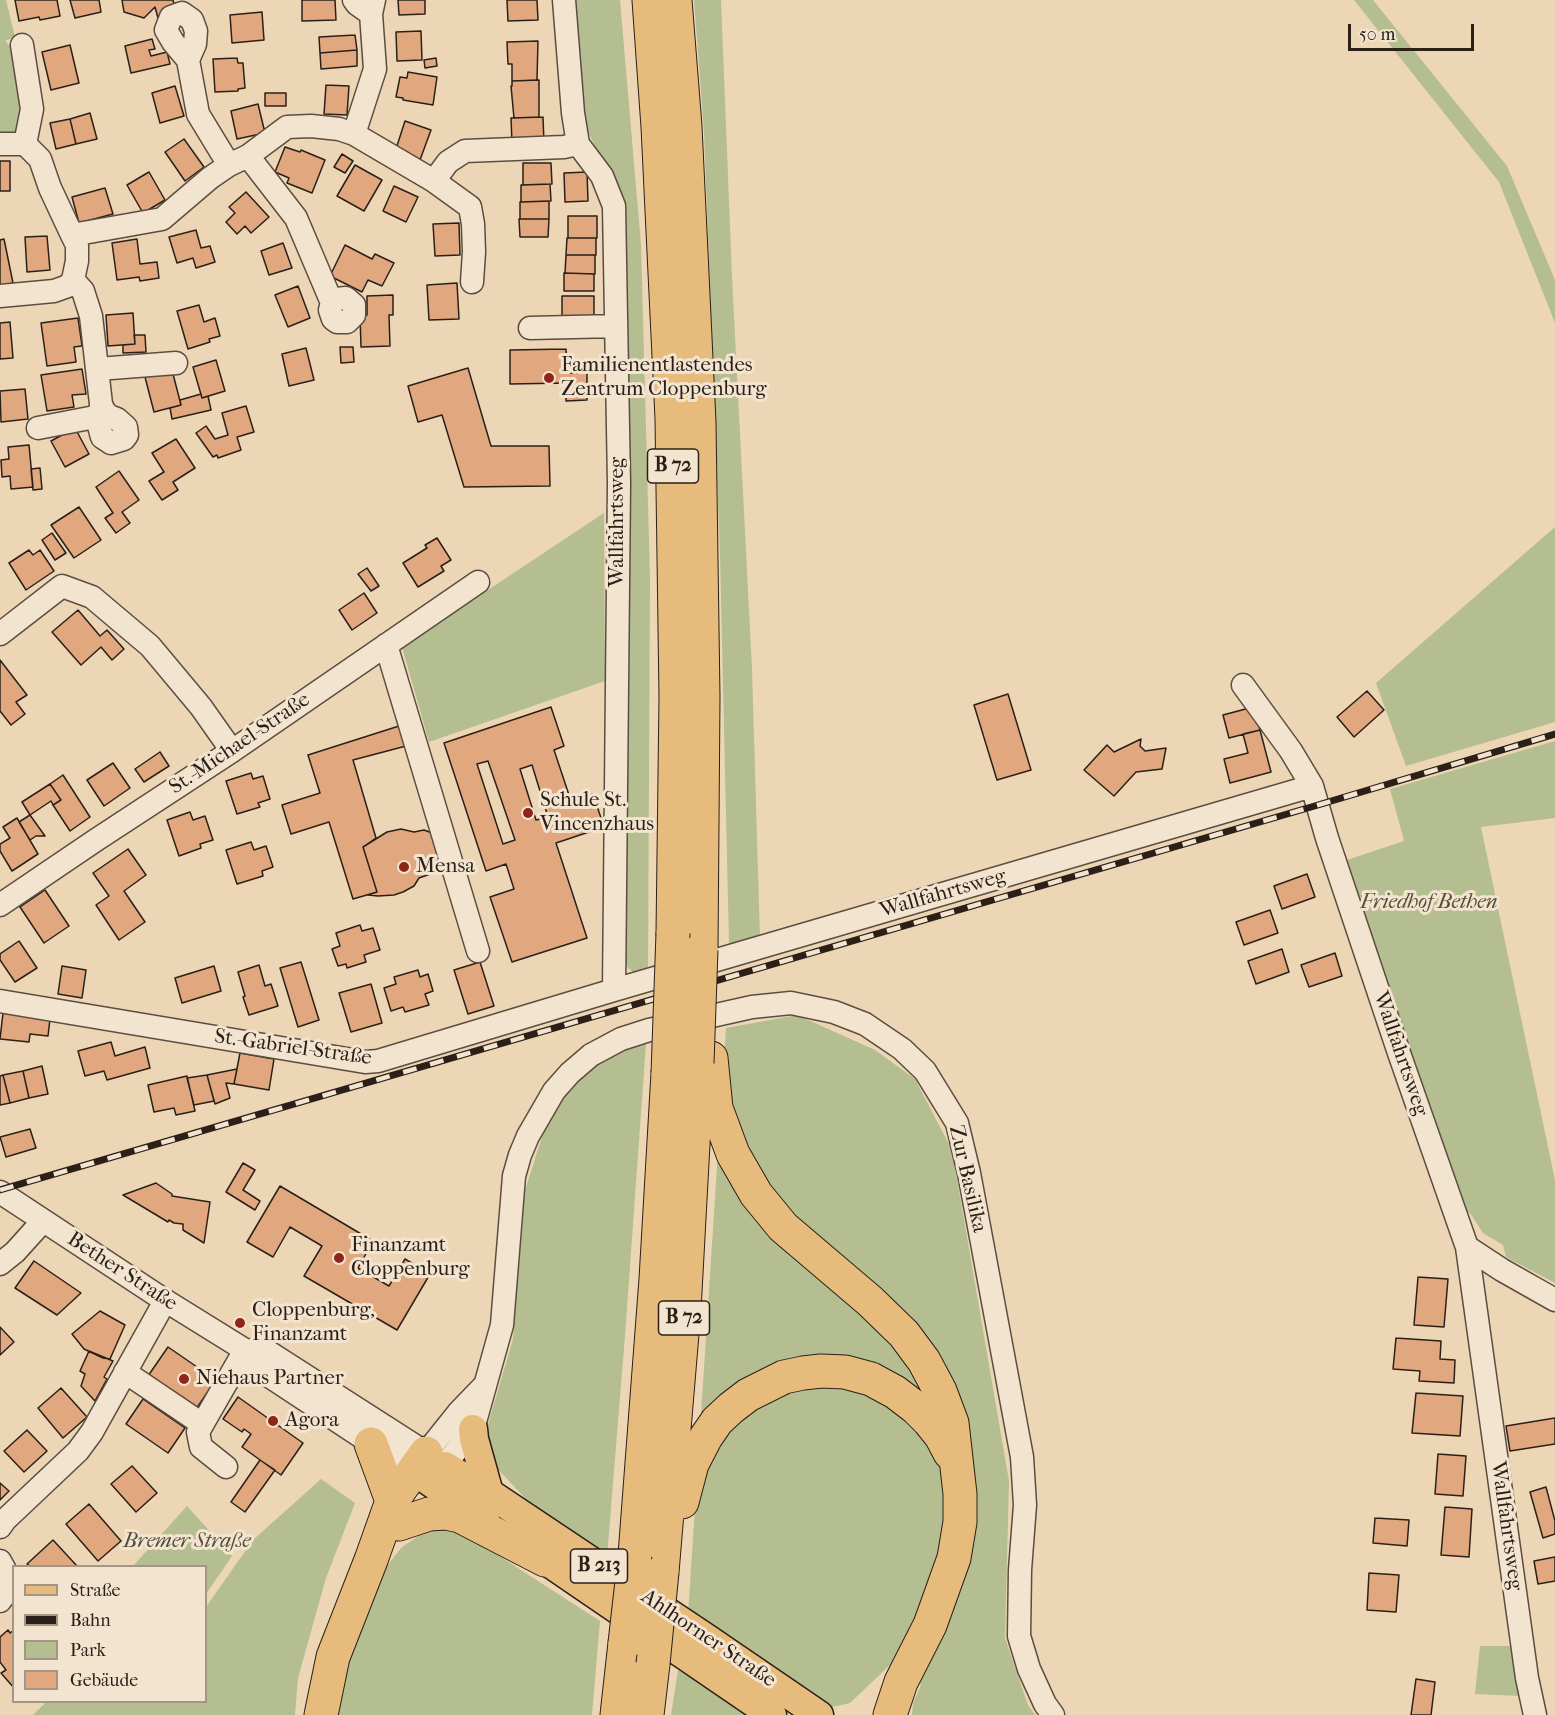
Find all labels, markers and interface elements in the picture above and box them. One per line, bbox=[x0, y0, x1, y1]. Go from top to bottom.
scale bar bbox=[1351, 12, 1477, 50]
text: 50 m bbox=[1359, 24, 1395, 45]
place label: Familienentlastendes Zentrum Cloppenburg bbox=[561, 353, 766, 403]
marker: Familienentlastendes Zentrum Cloppenburg bbox=[542, 371, 556, 385]
road number: B 72 bbox=[648, 449, 698, 483]
street label: Wallfahrtsweg bbox=[605, 457, 631, 587]
street label: St.-Michael-Straße bbox=[165, 688, 315, 800]
place label: Schule St. Vincenzhaus bbox=[540, 788, 654, 838]
marker: Schule St. Vincenzhaus bbox=[521, 806, 535, 820]
place label: Mensa bbox=[416, 854, 475, 880]
marker: Mensa bbox=[397, 860, 411, 874]
street label: Wallfahrtsweg bbox=[877, 864, 1009, 924]
park label: Friedhof Bethen bbox=[1361, 890, 1497, 916]
street label: Wallfahrtsweg bbox=[1367, 988, 1433, 1120]
street label: St.-Gabriel-Straße bbox=[213, 1024, 373, 1072]
street label: Zur Basilika bbox=[942, 1123, 992, 1235]
street label: Bether Straße bbox=[62, 1227, 182, 1317]
place label: Finanzamt Cloppenburg bbox=[351, 1233, 469, 1283]
marker: Finanzamt Cloppenburg bbox=[332, 1251, 346, 1265]
place label: Cloppenburg, Finanzamt bbox=[252, 1298, 375, 1348]
road number: B 72 bbox=[658, 1301, 710, 1335]
marker: Cloppenburg, Finanzamt bbox=[233, 1316, 247, 1330]
place label: Niehaus Partner bbox=[196, 1366, 344, 1392]
marker: Niehaus Partner bbox=[177, 1372, 191, 1386]
place label: Agora bbox=[285, 1408, 339, 1434]
marker: Agora bbox=[266, 1414, 280, 1428]
street label: Wallfahrtsweg bbox=[1484, 1460, 1528, 1592]
park label: Bremer Straße bbox=[123, 1529, 251, 1555]
road number: B 213 bbox=[570, 1549, 628, 1583]
legend bbox=[12, 1565, 207, 1703]
text: Straße bbox=[70, 1580, 120, 1601]
street label: Ahlhorner Straße bbox=[636, 1585, 780, 1693]
text: Bahn bbox=[70, 1610, 111, 1631]
text: Park bbox=[70, 1640, 106, 1661]
text: Gebäude bbox=[70, 1670, 138, 1691]

